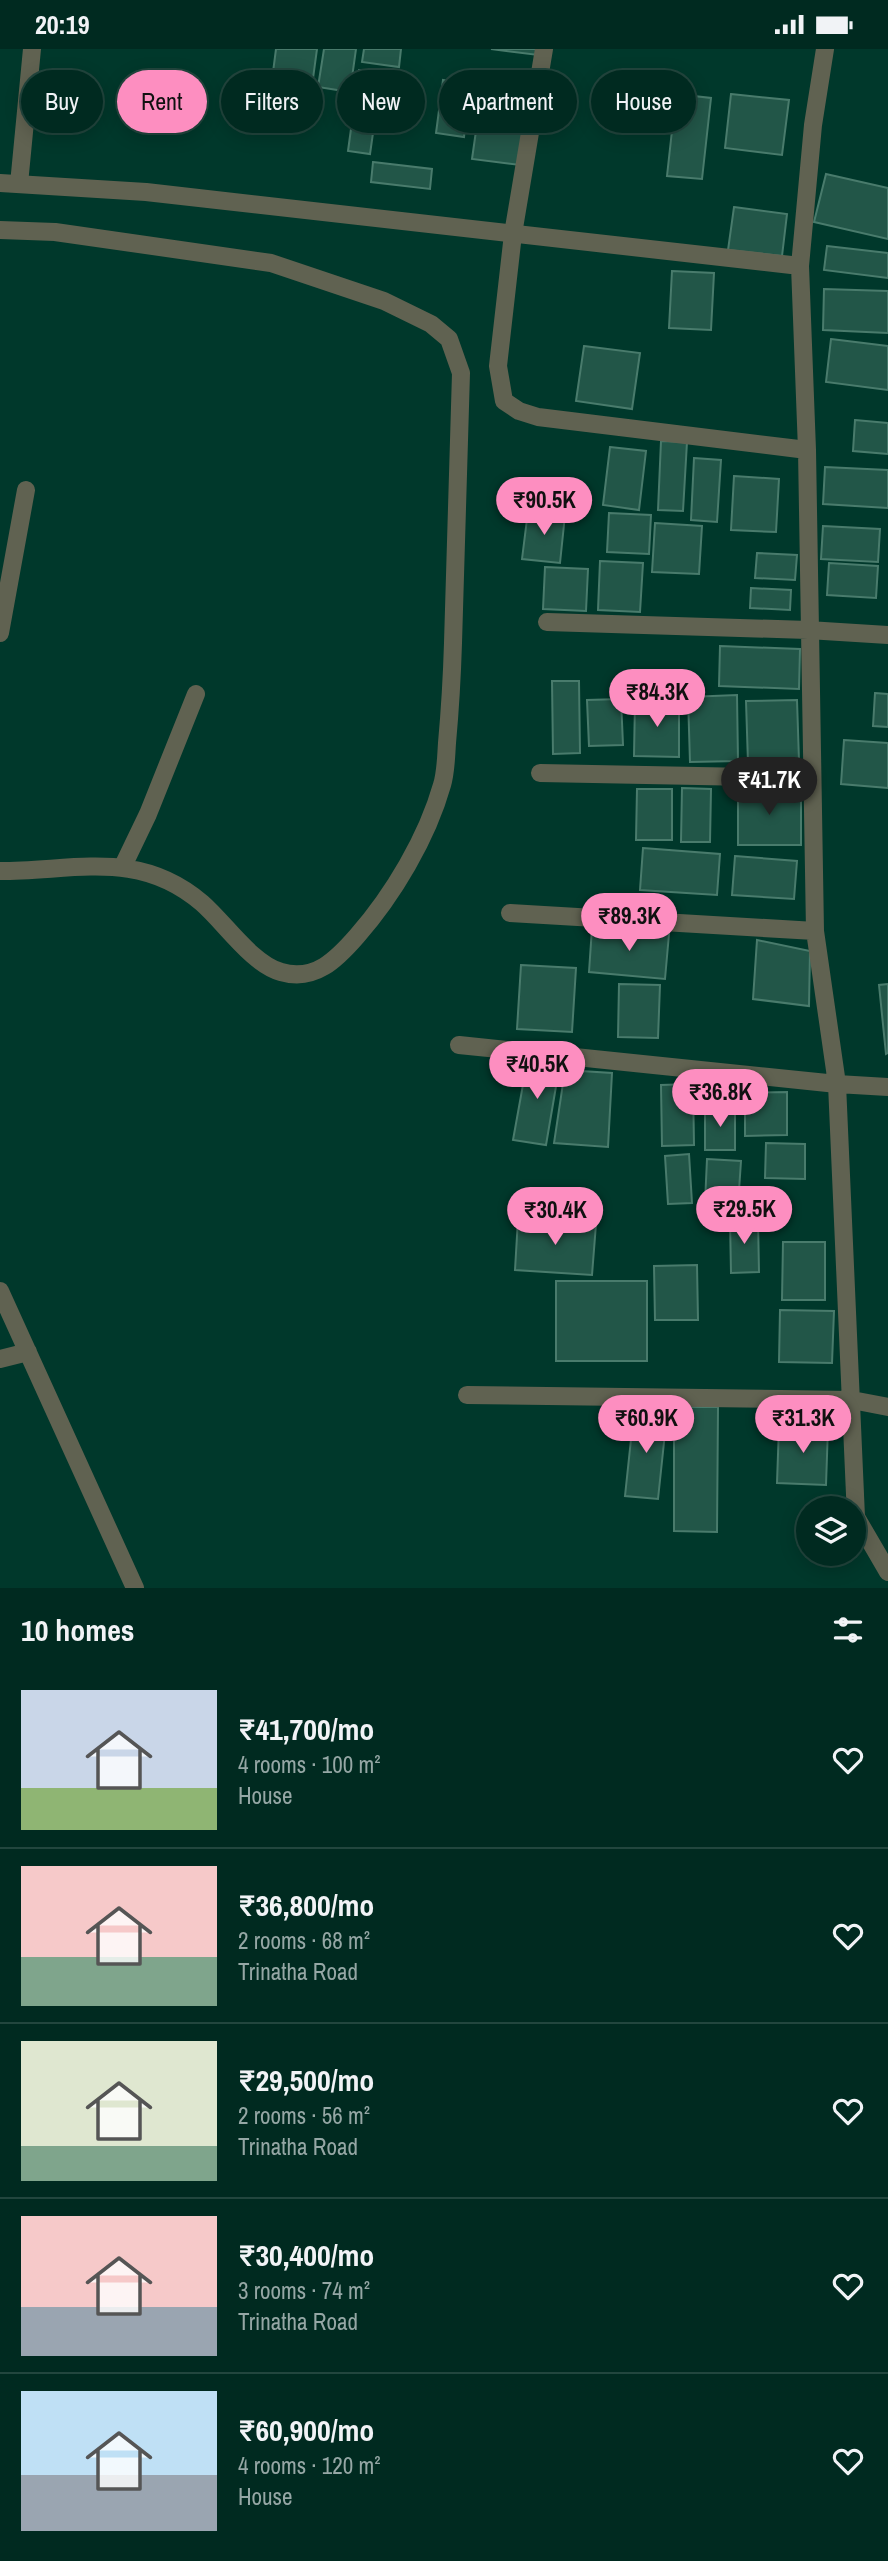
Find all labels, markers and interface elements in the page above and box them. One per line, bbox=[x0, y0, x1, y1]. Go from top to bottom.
text: 20:19 bbox=[35, 7, 90, 42]
chip: Buy bbox=[21, 70, 103, 133]
chip: Rent bbox=[117, 70, 207, 133]
chip: Filters bbox=[221, 70, 323, 133]
chip: New bbox=[337, 70, 425, 133]
chip: Apartment bbox=[439, 70, 577, 133]
chip: House bbox=[591, 70, 696, 133]
pin: ₹90.5K bbox=[487, 477, 601, 537]
text: ₹90.5K bbox=[512, 484, 576, 515]
pin: ₹84.3K bbox=[600, 669, 714, 729]
text: ₹84.3K bbox=[625, 676, 689, 707]
pin: ₹41.7K bbox=[712, 757, 826, 817]
text: ₹41.7K bbox=[737, 764, 801, 795]
pin: ₹89.3K bbox=[572, 893, 686, 953]
text: ₹89.3K bbox=[597, 900, 661, 931]
pin: ₹40.5K bbox=[480, 1041, 594, 1101]
text: ₹40.5K bbox=[505, 1048, 569, 1079]
pin: ₹36.8K bbox=[663, 1069, 777, 1129]
text: ₹36.8K bbox=[688, 1076, 752, 1107]
pin: ₹30.4K bbox=[498, 1187, 612, 1247]
pin: ₹29.5K bbox=[687, 1187, 801, 1246]
text: ₹29.5K bbox=[712, 1193, 776, 1224]
text: ₹30.4K bbox=[523, 1194, 587, 1225]
pin: ₹60.9K bbox=[589, 1395, 703, 1455]
pin: ₹31.3K bbox=[746, 1395, 860, 1455]
text: ₹60.9K bbox=[614, 1402, 678, 1433]
text: ₹31.3K bbox=[771, 1402, 835, 1433]
map controls bbox=[796, 1496, 866, 1566]
button: layers bbox=[796, 1496, 866, 1566]
text: 10 homes bbox=[21, 1610, 135, 1650]
icon: filters bbox=[829, 1611, 867, 1649]
text: ₹41,700/mo bbox=[238, 1709, 374, 1749]
icon: home bbox=[77, 1718, 161, 1802]
icon: heart bbox=[829, 1741, 867, 1779]
text: 4 rooms · 100 m² bbox=[238, 1749, 381, 1780]
text: House bbox=[238, 1780, 293, 1811]
text: ₹36,800/mo bbox=[238, 1885, 374, 1925]
icon: home bbox=[77, 1894, 161, 1978]
icon: heart bbox=[829, 1917, 867, 1955]
text: 2 rooms · 68 m² bbox=[238, 1925, 370, 1956]
text: Trinatha Road bbox=[238, 1956, 358, 1987]
text: ₹29,500/mo bbox=[238, 2060, 374, 2100]
icon: home bbox=[77, 2069, 161, 2153]
icon: heart bbox=[829, 2092, 867, 2130]
text: 2 rooms · 56 m² bbox=[238, 2100, 370, 2131]
text: Trinatha Road bbox=[238, 2131, 358, 2162]
text: ₹30,400/mo bbox=[238, 2235, 374, 2275]
icon: home bbox=[77, 2244, 161, 2328]
icon: heart bbox=[829, 2267, 867, 2305]
text: 3 rooms · 74 m² bbox=[238, 2275, 370, 2306]
text: Trinatha Road bbox=[238, 2306, 358, 2337]
text: ₹60,900/mo bbox=[238, 2410, 374, 2450]
icon: home bbox=[77, 2419, 161, 2503]
icon: heart bbox=[829, 2442, 867, 2480]
text: 4 rooms · 120 m² bbox=[238, 2450, 381, 2481]
text: House bbox=[238, 2481, 293, 2512]

